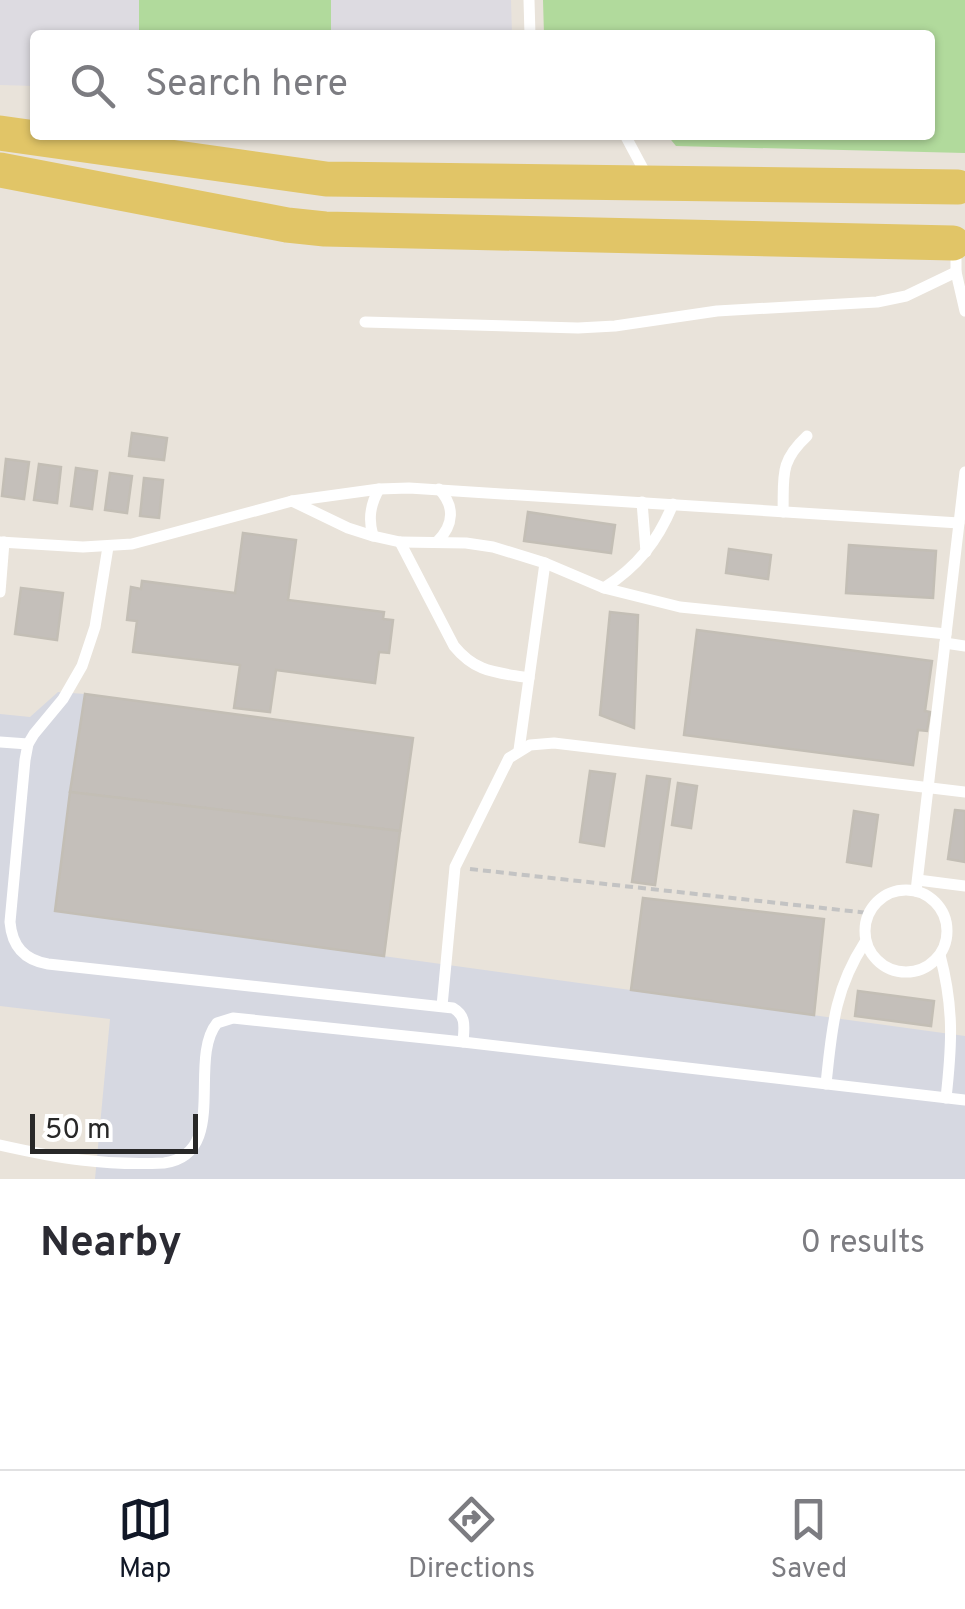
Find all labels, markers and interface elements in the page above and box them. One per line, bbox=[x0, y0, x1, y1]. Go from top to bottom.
search box bbox=[30, 30, 935, 140]
icon: search bbox=[65, 58, 120, 113]
text: Search here bbox=[145, 61, 348, 110]
scale bar bbox=[30, 1109, 198, 1154]
text: 50 m bbox=[45, 1113, 111, 1149]
text: Nearby bbox=[40, 1218, 182, 1271]
text: 0 results bbox=[800, 1224, 925, 1264]
tab: Map bbox=[118, 1492, 173, 1588]
tab: Directions bbox=[408, 1492, 535, 1588]
tab: Saved bbox=[770, 1492, 847, 1588]

